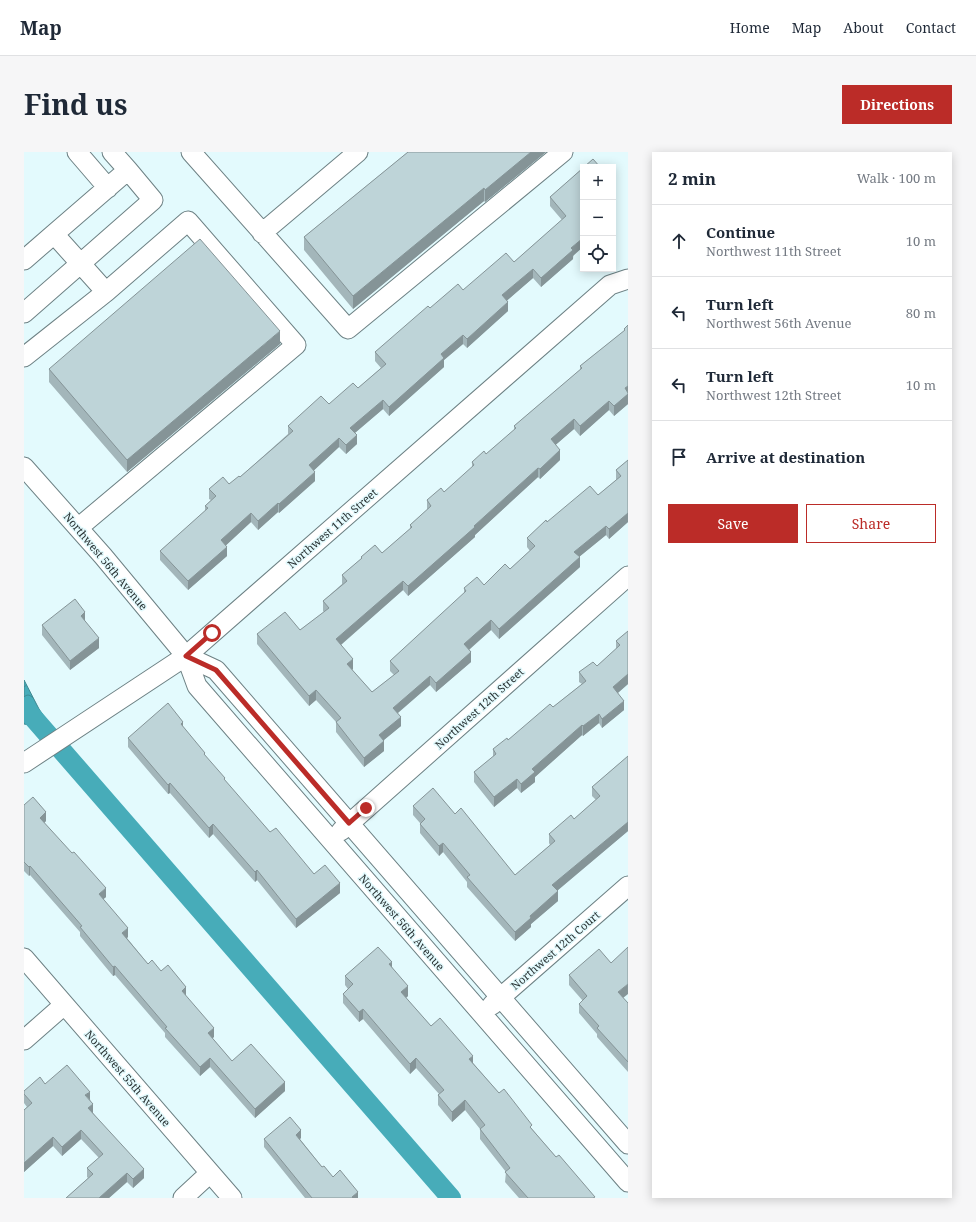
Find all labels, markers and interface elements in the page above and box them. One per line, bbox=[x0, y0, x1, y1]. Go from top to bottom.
text: Map bbox=[20, 15, 62, 41]
text: Home bbox=[730, 18, 770, 37]
text: Map bbox=[792, 18, 821, 37]
text: About bbox=[843, 18, 884, 37]
text: Contact bbox=[906, 18, 956, 37]
text: Find us bbox=[24, 85, 128, 123]
button: Directions bbox=[842, 85, 952, 124]
map controls bbox=[580, 164, 616, 272]
button: + bbox=[580, 164, 616, 200]
text: 2 min bbox=[668, 167, 716, 190]
text: Walk · 100 m bbox=[857, 169, 936, 187]
button: − bbox=[580, 200, 616, 236]
text: Continue bbox=[706, 222, 775, 242]
icon: ahead bbox=[668, 230, 690, 252]
text: 10 m bbox=[906, 232, 936, 250]
button: locate bbox=[580, 236, 616, 272]
text: Northwest 11th Street bbox=[706, 242, 841, 260]
text: Turn left bbox=[706, 294, 774, 314]
icon: left bbox=[668, 302, 690, 324]
text: 80 m bbox=[906, 304, 936, 322]
text: Northwest 56th Avenue bbox=[706, 314, 852, 332]
text: Turn left bbox=[706, 366, 774, 386]
icon: left bbox=[668, 374, 690, 396]
text: 10 m bbox=[906, 376, 936, 394]
text: Northwest 12th Street bbox=[706, 386, 841, 404]
icon: arrive bbox=[668, 446, 690, 468]
text: Arrive at destination bbox=[706, 447, 865, 467]
street label: Northwest 11th Street bbox=[284, 485, 380, 571]
button: Save bbox=[668, 504, 798, 543]
button: Share bbox=[806, 504, 936, 543]
street label: Northwest 56th Avenue bbox=[61, 509, 151, 613]
route start bbox=[203, 624, 221, 642]
street label: Northwest 12th Street bbox=[431, 664, 527, 752]
route end bbox=[357, 799, 375, 817]
street label: Northwest 56th Avenue bbox=[356, 871, 448, 973]
street label: Northwest 12th Court bbox=[507, 907, 603, 993]
street label: Northwest 55th Avenue bbox=[82, 1027, 174, 1129]

